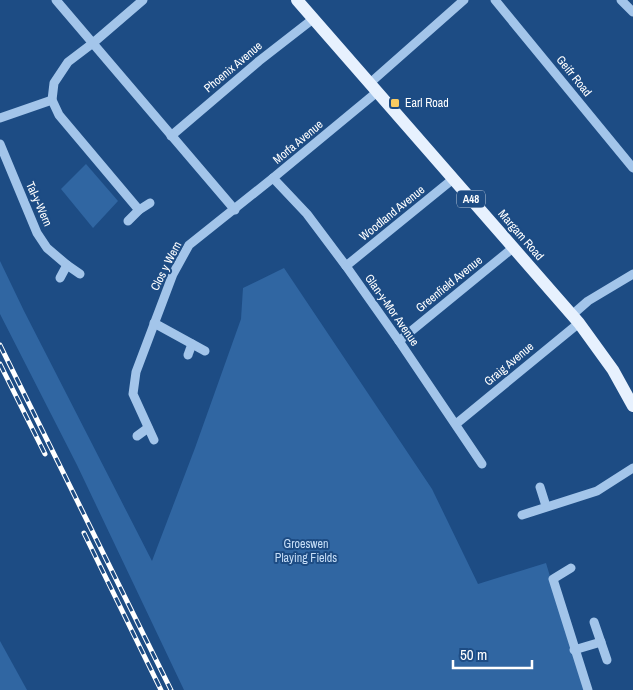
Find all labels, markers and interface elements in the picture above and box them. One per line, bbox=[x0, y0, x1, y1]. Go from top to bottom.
street label: Phoenix Avenue bbox=[200, 38, 266, 96]
street label: Geifr Road bbox=[553, 52, 595, 100]
place label: Earl Road bbox=[405, 95, 449, 111]
marker: Earl Road bbox=[389, 97, 401, 109]
street label: Morfa Avenue bbox=[270, 116, 326, 168]
street label: Tal-y-Wern bbox=[22, 179, 56, 229]
street label: Woodland Avenue bbox=[356, 182, 428, 244]
road number: A48 bbox=[457, 190, 485, 208]
street label: Margam Road bbox=[495, 206, 547, 264]
street label: Clos y Wern bbox=[147, 239, 185, 293]
street label: Greenfield Avenue bbox=[412, 252, 486, 316]
street label: Glan-y-Mor Avenue bbox=[361, 271, 423, 349]
street label: Graig Avenue bbox=[481, 339, 537, 389]
park label: Groeswen Playing Fields bbox=[275, 536, 337, 566]
scale bar bbox=[453, 638, 532, 670]
text: 50 m bbox=[460, 644, 487, 665]

